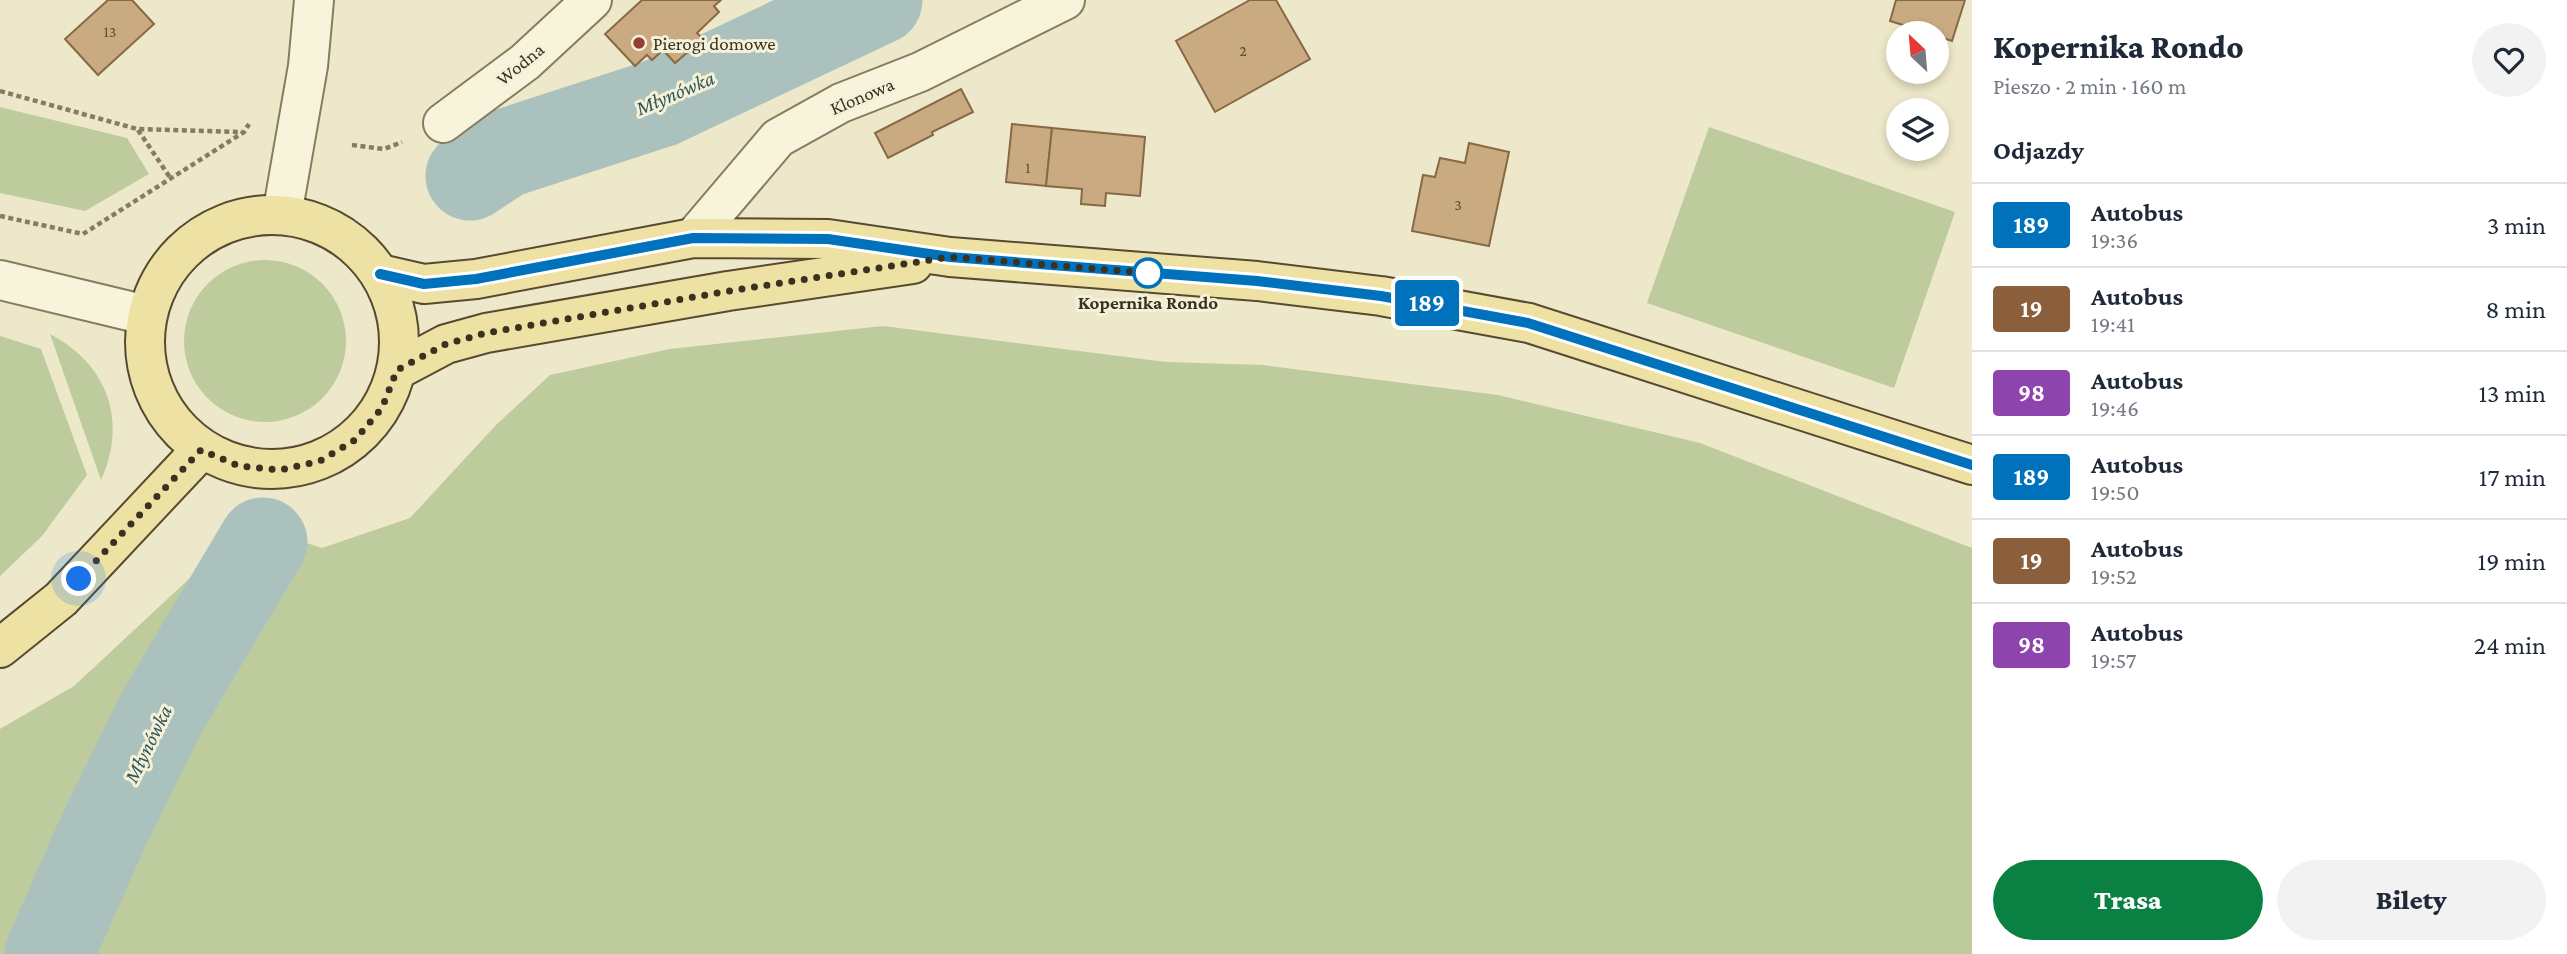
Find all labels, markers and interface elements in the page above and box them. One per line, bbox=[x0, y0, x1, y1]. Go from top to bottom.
north arrow bbox=[1886, 21, 1950, 84]
map controls bbox=[1886, 21, 1949, 161]
house number: 13 bbox=[104, 23, 116, 40]
button: heart bbox=[2472, 23, 2546, 97]
text: Kopernika Rondo bbox=[1993, 28, 2244, 65]
place label: Pierogi domowe bbox=[653, 33, 776, 54]
marker: Pierogi domowe bbox=[631, 35, 647, 51]
street label: Wodna bbox=[492, 38, 548, 89]
house number: 2 bbox=[1239, 42, 1247, 59]
water label: Młynówka bbox=[631, 66, 718, 121]
street label: Klonowa bbox=[827, 73, 897, 119]
text: Pieszo · 2 min · 160 m bbox=[1993, 73, 2186, 99]
button: layers bbox=[1886, 98, 1949, 161]
text: Odjazdy bbox=[1993, 136, 2084, 165]
house number: 1 bbox=[1025, 159, 1031, 176]
house number: 3 bbox=[1454, 196, 1462, 213]
text: Autobus bbox=[2091, 198, 2183, 227]
text: 189 bbox=[2014, 211, 2049, 238]
text: 3 min bbox=[2487, 211, 2546, 240]
text: 19:36 bbox=[2091, 227, 2138, 253]
marker: Kopernika Rondo bbox=[1133, 258, 1163, 288]
line badge: 189 bbox=[1387, 280, 1467, 326]
text: Autobus bbox=[2091, 282, 2183, 311]
text: 189 bbox=[1409, 289, 1445, 316]
place label: Kopernika Rondo bbox=[1078, 292, 1218, 313]
text: 19 bbox=[2020, 295, 2043, 322]
text: 8 min bbox=[2485, 295, 2546, 324]
text: 19:41 bbox=[2091, 311, 2135, 337]
text: Autobus bbox=[2091, 366, 2183, 395]
text: 98 bbox=[2018, 379, 2045, 406]
text: 13 min bbox=[2478, 379, 2546, 408]
text: 19:46 bbox=[2091, 395, 2139, 421]
text: Autobus bbox=[2091, 450, 2183, 479]
text: 189 bbox=[2014, 463, 2049, 490]
text: 17 min bbox=[2479, 463, 2546, 492]
text: 19:50 bbox=[2091, 479, 2139, 505]
text: Autobus bbox=[2091, 534, 2183, 563]
text: 19 bbox=[2020, 547, 2043, 574]
text: 19 min bbox=[2478, 547, 2546, 576]
your location bbox=[61, 561, 96, 596]
text: 19:52 bbox=[2091, 563, 2137, 589]
text: Autobus bbox=[2091, 618, 2183, 647]
text: 98 bbox=[2018, 631, 2045, 658]
text: 24 min bbox=[2474, 631, 2546, 660]
text: 19:57 bbox=[2091, 647, 2136, 673]
water label: Młynówka bbox=[119, 701, 177, 788]
button: Trasa bbox=[1993, 860, 2263, 940]
button: Bilety bbox=[2277, 860, 2546, 940]

